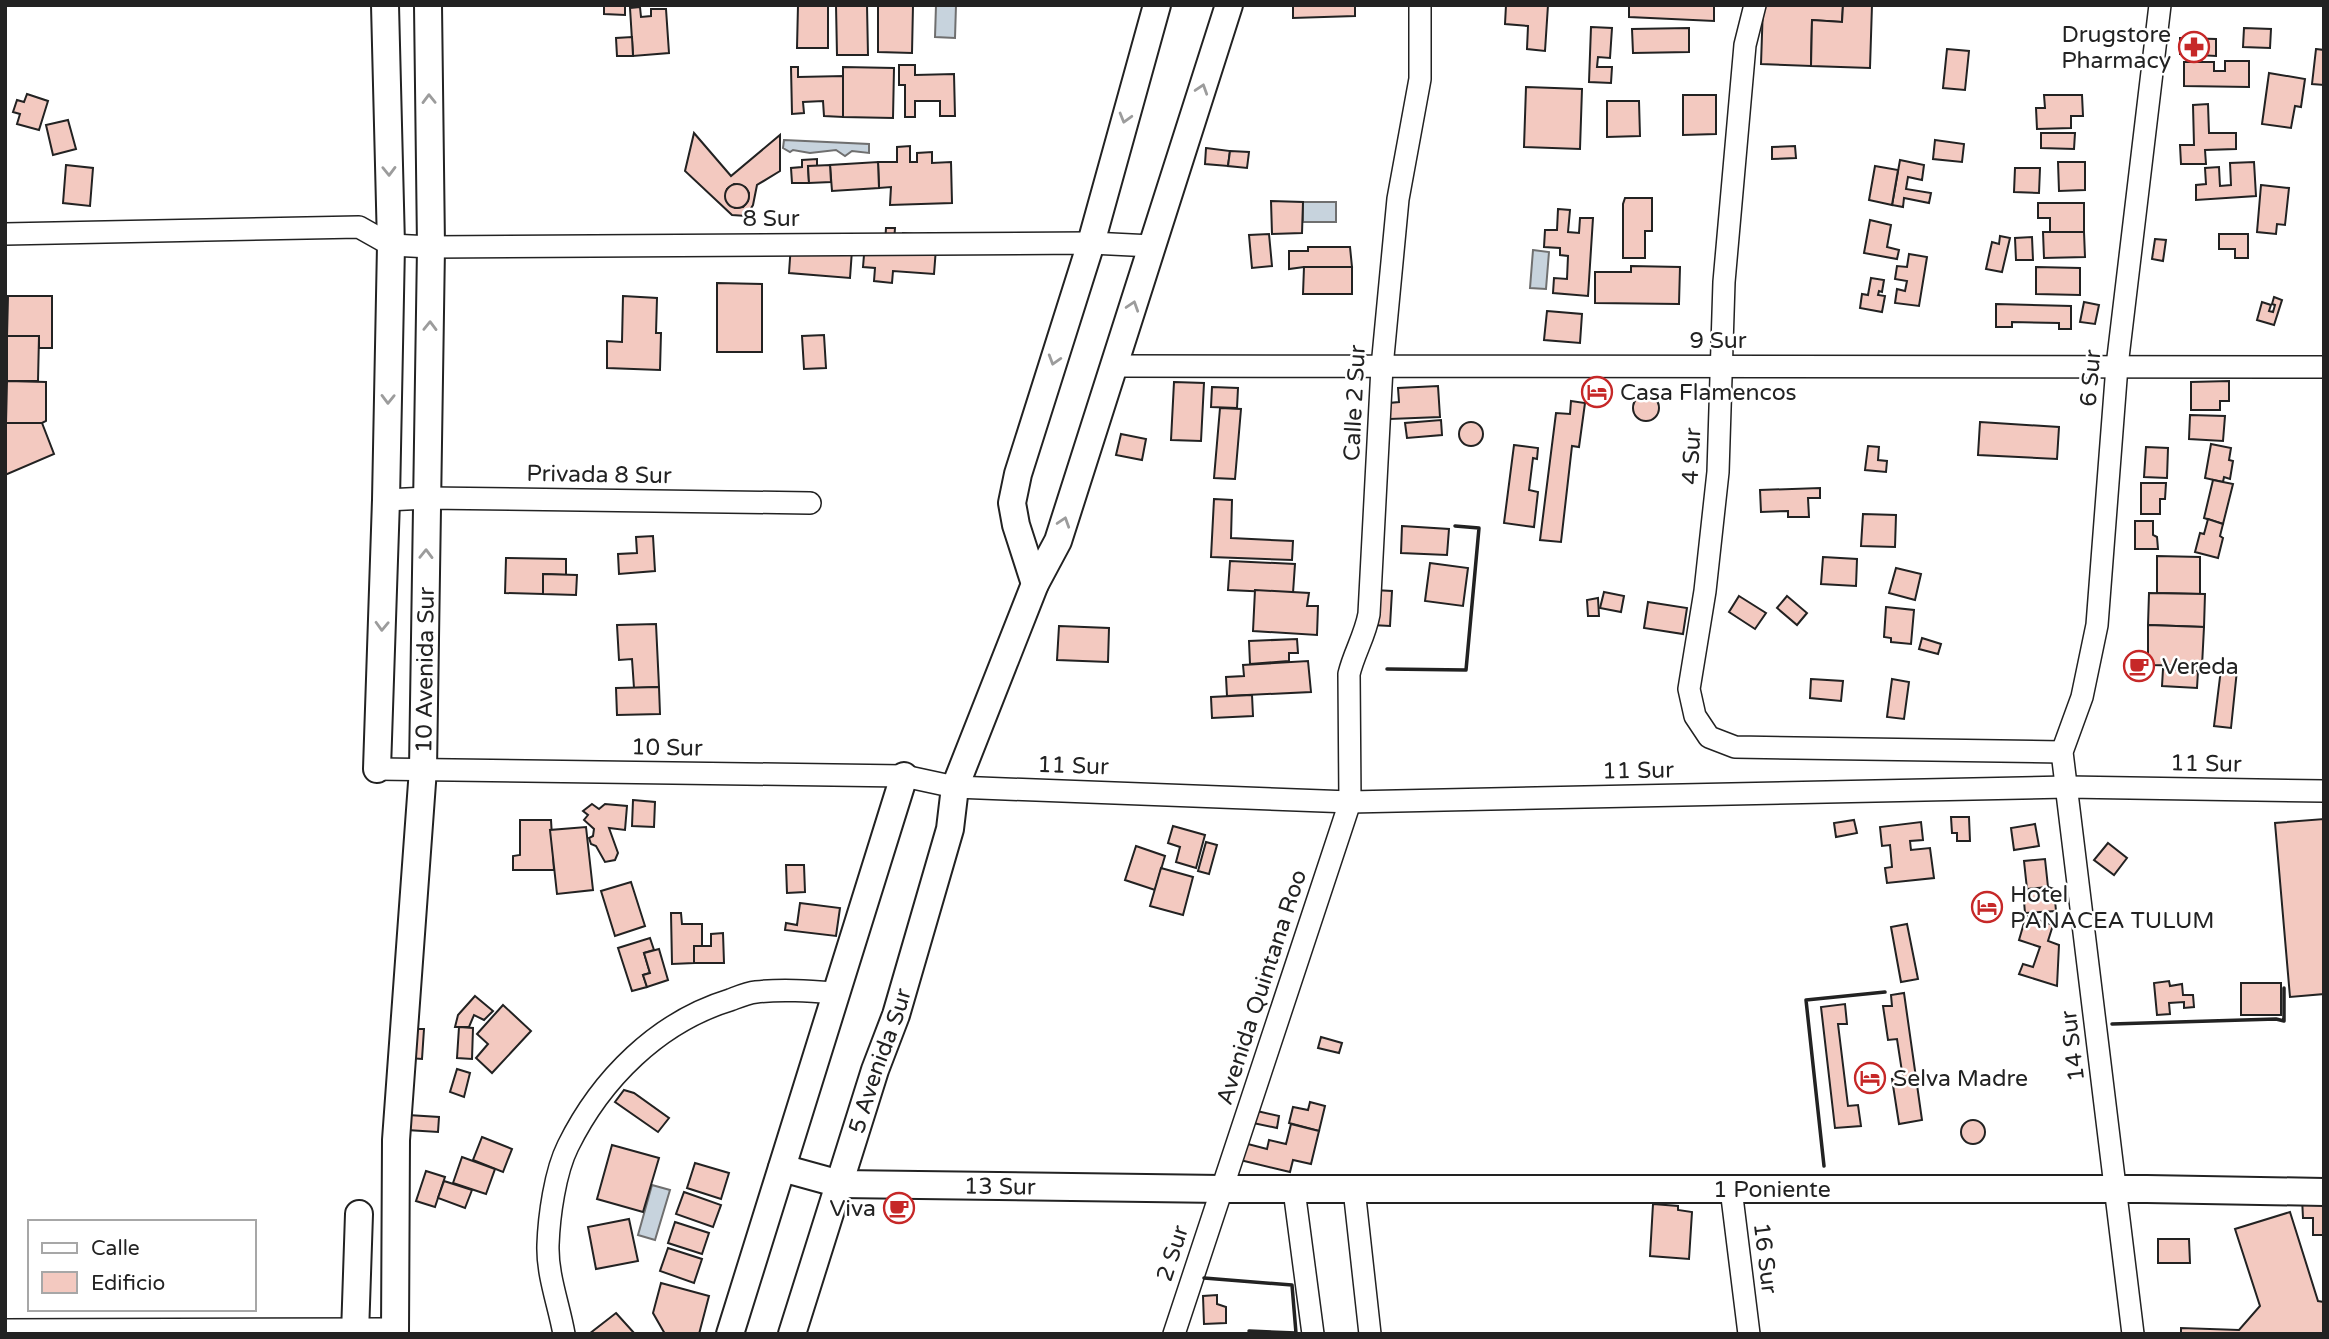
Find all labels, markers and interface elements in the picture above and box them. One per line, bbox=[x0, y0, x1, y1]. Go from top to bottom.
place label: Drugstore Pharmacy bbox=[2061, 21, 2171, 75]
pharmacy icon: Drugstore Pharmacy bbox=[2177, 30, 2211, 64]
one-way arrow bbox=[1194, 83, 1208, 96]
one-way arrow bbox=[421, 93, 437, 104]
one-way arrow bbox=[1119, 112, 1134, 124]
one-way arrow bbox=[381, 166, 396, 177]
street label: 8 Sur bbox=[742, 205, 800, 233]
one-way arrow bbox=[1124, 300, 1139, 312]
one-way arrow bbox=[422, 321, 438, 331]
street label: 9 Sur bbox=[1689, 327, 1747, 355]
street label: Calle 2 Sur bbox=[1338, 344, 1372, 462]
street label: 6 Sur bbox=[2075, 348, 2107, 408]
one-way arrow bbox=[1047, 353, 1062, 365]
hotel icon: Casa Flamencos bbox=[1580, 375, 1614, 409]
place label: Casa Flamencos bbox=[1620, 379, 1797, 407]
one-way arrow bbox=[380, 394, 396, 405]
street label: 4 Sur bbox=[1677, 427, 1707, 485]
street label: Privada 8 Sur bbox=[526, 460, 672, 490]
one-way arrow bbox=[1055, 517, 1070, 529]
one-way arrow bbox=[418, 548, 434, 559]
street label: 10 Avenida Sur bbox=[410, 586, 441, 753]
one-way arrow bbox=[374, 621, 389, 632]
cafe icon: Vereda bbox=[2122, 649, 2156, 683]
place label: Vereda bbox=[2162, 653, 2239, 681]
street label: 10 Sur bbox=[631, 733, 703, 763]
street label: 11 Sur bbox=[2170, 749, 2242, 779]
street label: 11 Sur bbox=[1037, 751, 1109, 781]
street label: 11 Sur bbox=[1602, 756, 1674, 786]
street label: Avenida Quintana Roo bbox=[1211, 866, 1313, 1108]
place label: Hotel PANACEA TULUM bbox=[2010, 881, 2215, 935]
hotel icon: Hotel PANACEA TULUM bbox=[1970, 890, 2004, 924]
street label: 5 Avenida Sur bbox=[843, 985, 918, 1137]
street label: 14 Sur bbox=[2055, 1008, 2091, 1083]
hotel icon: Selva Madre bbox=[1853, 1061, 1887, 1095]
place label: Selva Madre bbox=[1893, 1065, 2028, 1093]
street label: 13 Sur bbox=[964, 1173, 1036, 1202]
street label: 1 Poniente bbox=[1713, 1176, 1831, 1204]
cafe icon: Viva bbox=[882, 1191, 916, 1225]
place label: Viva bbox=[830, 1195, 876, 1223]
legend bbox=[28, 1220, 256, 1311]
street label: 16 Sur bbox=[1747, 1221, 1783, 1296]
street label: 2 Sur bbox=[1151, 1222, 1195, 1285]
text: Calle bbox=[91, 1236, 140, 1261]
text: Edificio bbox=[91, 1271, 165, 1296]

